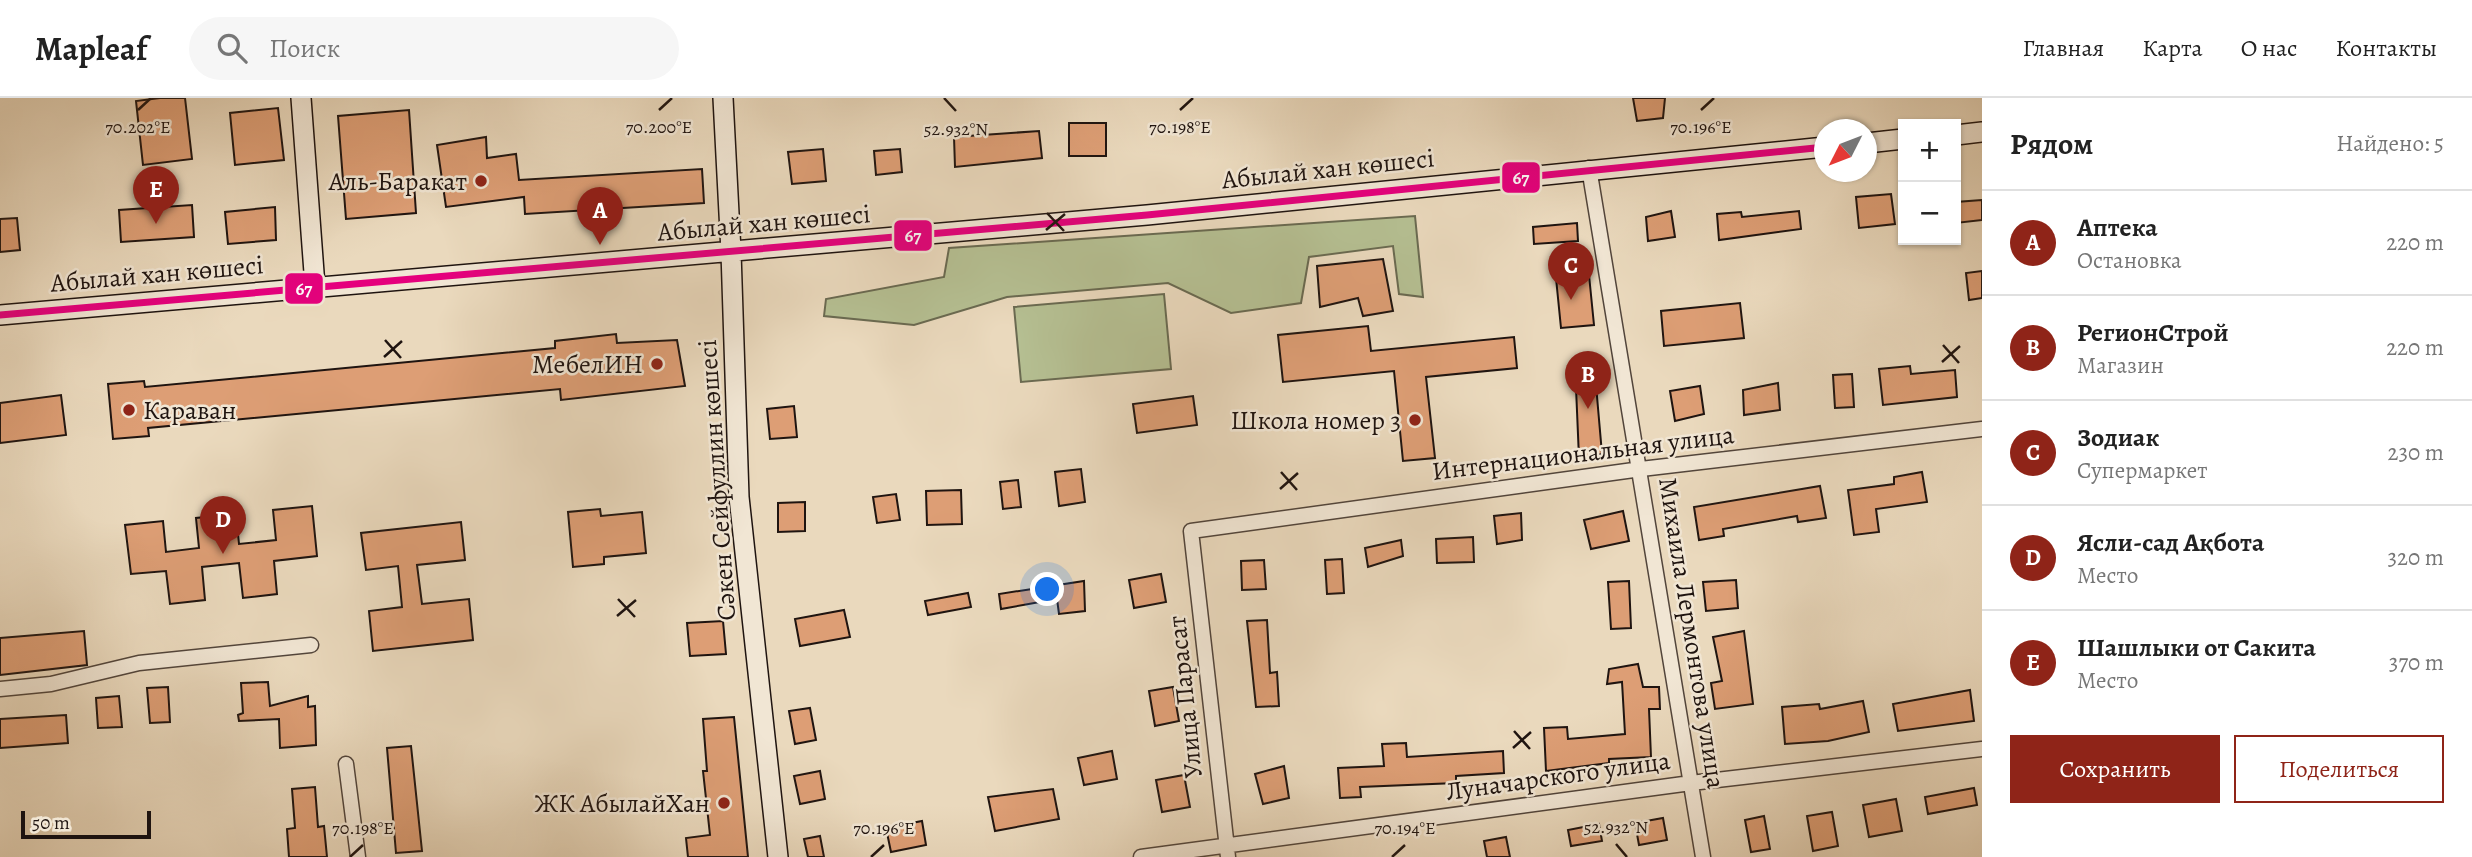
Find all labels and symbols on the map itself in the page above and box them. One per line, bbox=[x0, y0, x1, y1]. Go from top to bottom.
text: 70.202°E bbox=[105, 115, 171, 139]
text: 70.200°E bbox=[626, 115, 692, 139]
text: 70.198°E bbox=[1149, 115, 1211, 139]
text: 70.196°E bbox=[1670, 115, 1732, 139]
text: 52.932°N bbox=[924, 117, 988, 141]
north arrow bbox=[1814, 119, 1877, 182]
street label: Абылай хан көшесі bbox=[1219, 140, 1436, 198]
line badge: 67 bbox=[1501, 161, 1541, 194]
place label: Аль-Баракат bbox=[328, 164, 467, 199]
text: 67 bbox=[1513, 165, 1530, 191]
pin: E bbox=[133, 166, 179, 224]
marker: Аль-Баракат bbox=[473, 173, 489, 189]
pin: A bbox=[577, 187, 623, 245]
street label: Абылай хан көшесі bbox=[655, 196, 872, 250]
line badge: 67 bbox=[893, 219, 933, 252]
text: 67 bbox=[905, 223, 922, 249]
pin: C bbox=[1548, 242, 1594, 300]
street label: Абылай хан көшесі bbox=[48, 247, 265, 301]
line badge: 67 bbox=[284, 272, 324, 305]
text: 67 bbox=[296, 276, 313, 302]
street label: Сәкен Сейфуллин көшесі bbox=[690, 338, 744, 622]
place label: МебелИН bbox=[532, 347, 643, 382]
pin: B bbox=[1565, 351, 1611, 409]
marker: МебелИН bbox=[649, 356, 665, 372]
place label: Караван bbox=[143, 393, 236, 428]
marker: Караван bbox=[121, 402, 137, 418]
place label: Школа номер 3 bbox=[1230, 403, 1401, 438]
marker: Школа номер 3 bbox=[1407, 412, 1423, 428]
street label: Интернациональная улица bbox=[1430, 417, 1736, 489]
street label: Михаила Лермонтова улица bbox=[1650, 475, 1734, 791]
pin: D bbox=[200, 496, 246, 554]
your location bbox=[1030, 572, 1064, 606]
street label: Улица Парасат bbox=[1159, 614, 1211, 780]
street label: Луначарского улица bbox=[1444, 743, 1672, 809]
place label: ЖК АбылайХан bbox=[535, 786, 710, 821]
marker: ЖК АбылайХан bbox=[716, 795, 732, 811]
scale bar bbox=[21, 808, 150, 840]
text: 52.932°N bbox=[1584, 815, 1648, 839]
text: 70.198°E bbox=[332, 816, 394, 840]
text: 70.196°E bbox=[853, 816, 915, 840]
text: 70.194°E bbox=[1374, 816, 1436, 840]

